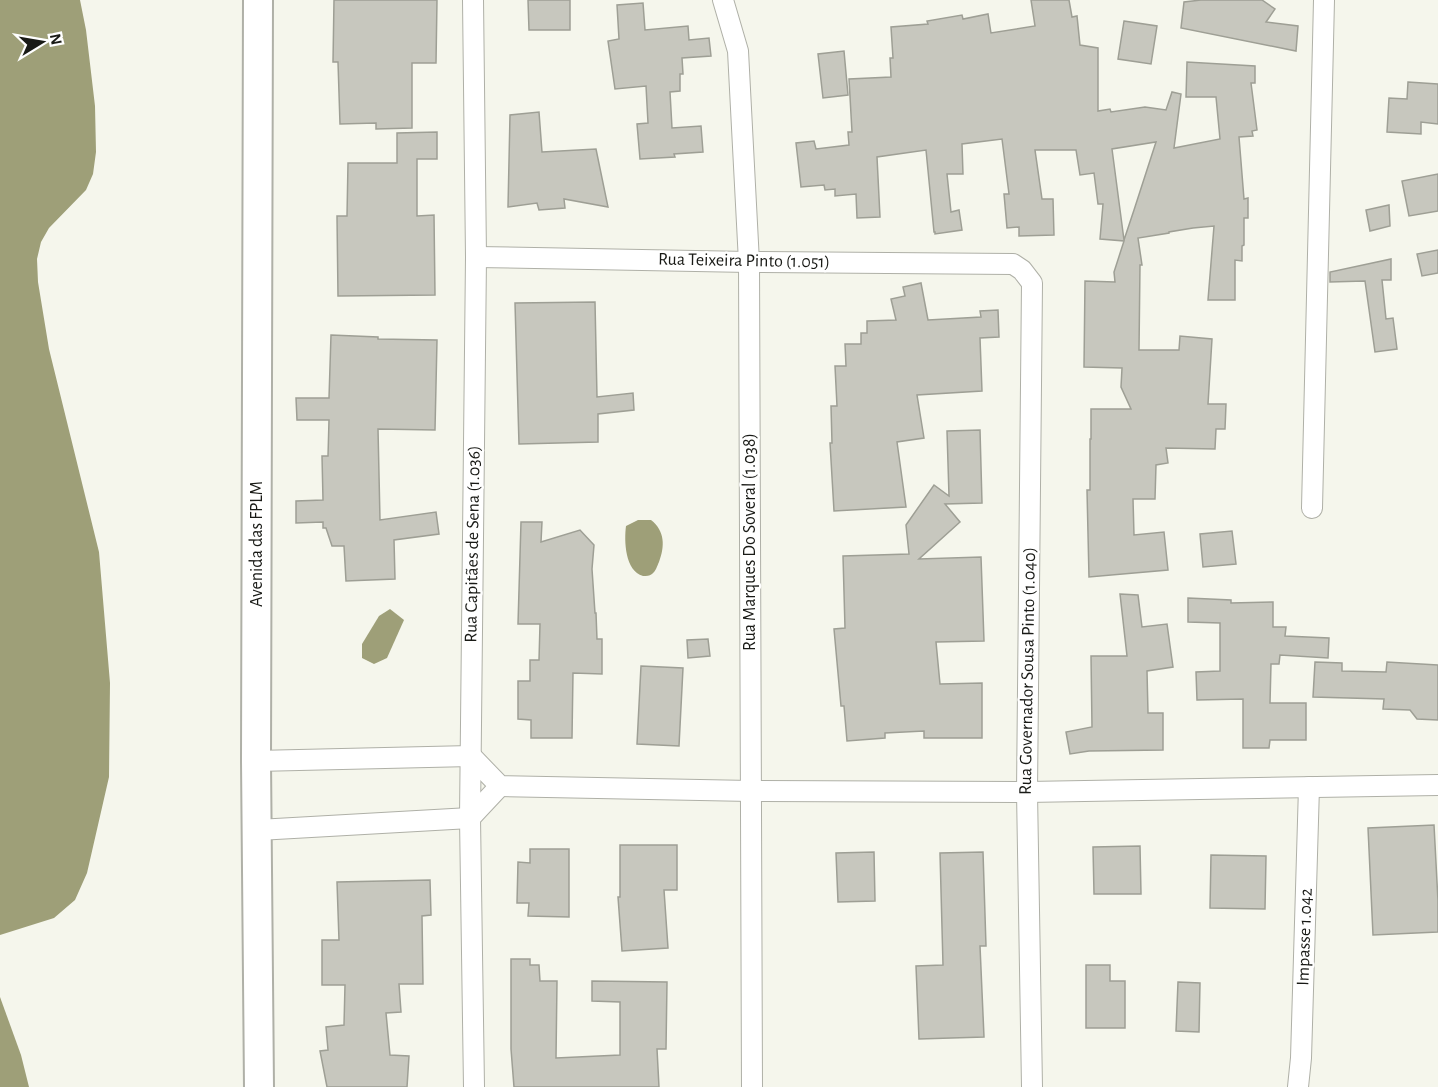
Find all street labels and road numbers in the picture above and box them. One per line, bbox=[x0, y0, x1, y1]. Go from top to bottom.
street label: Rua Teixeira Pinto (1.051) bbox=[658, 251, 830, 271]
street label: Rua Marques Do Soveral (1.038) bbox=[741, 433, 759, 651]
street label: Rua Capitães de Sena (1.036) bbox=[462, 445, 484, 643]
street label: Avenida das FPLM bbox=[248, 481, 266, 607]
street label: Rua Governador Sousa Pinto (1.040) bbox=[1017, 547, 1039, 795]
street label: Impasse 1.042 bbox=[1294, 888, 1316, 986]

